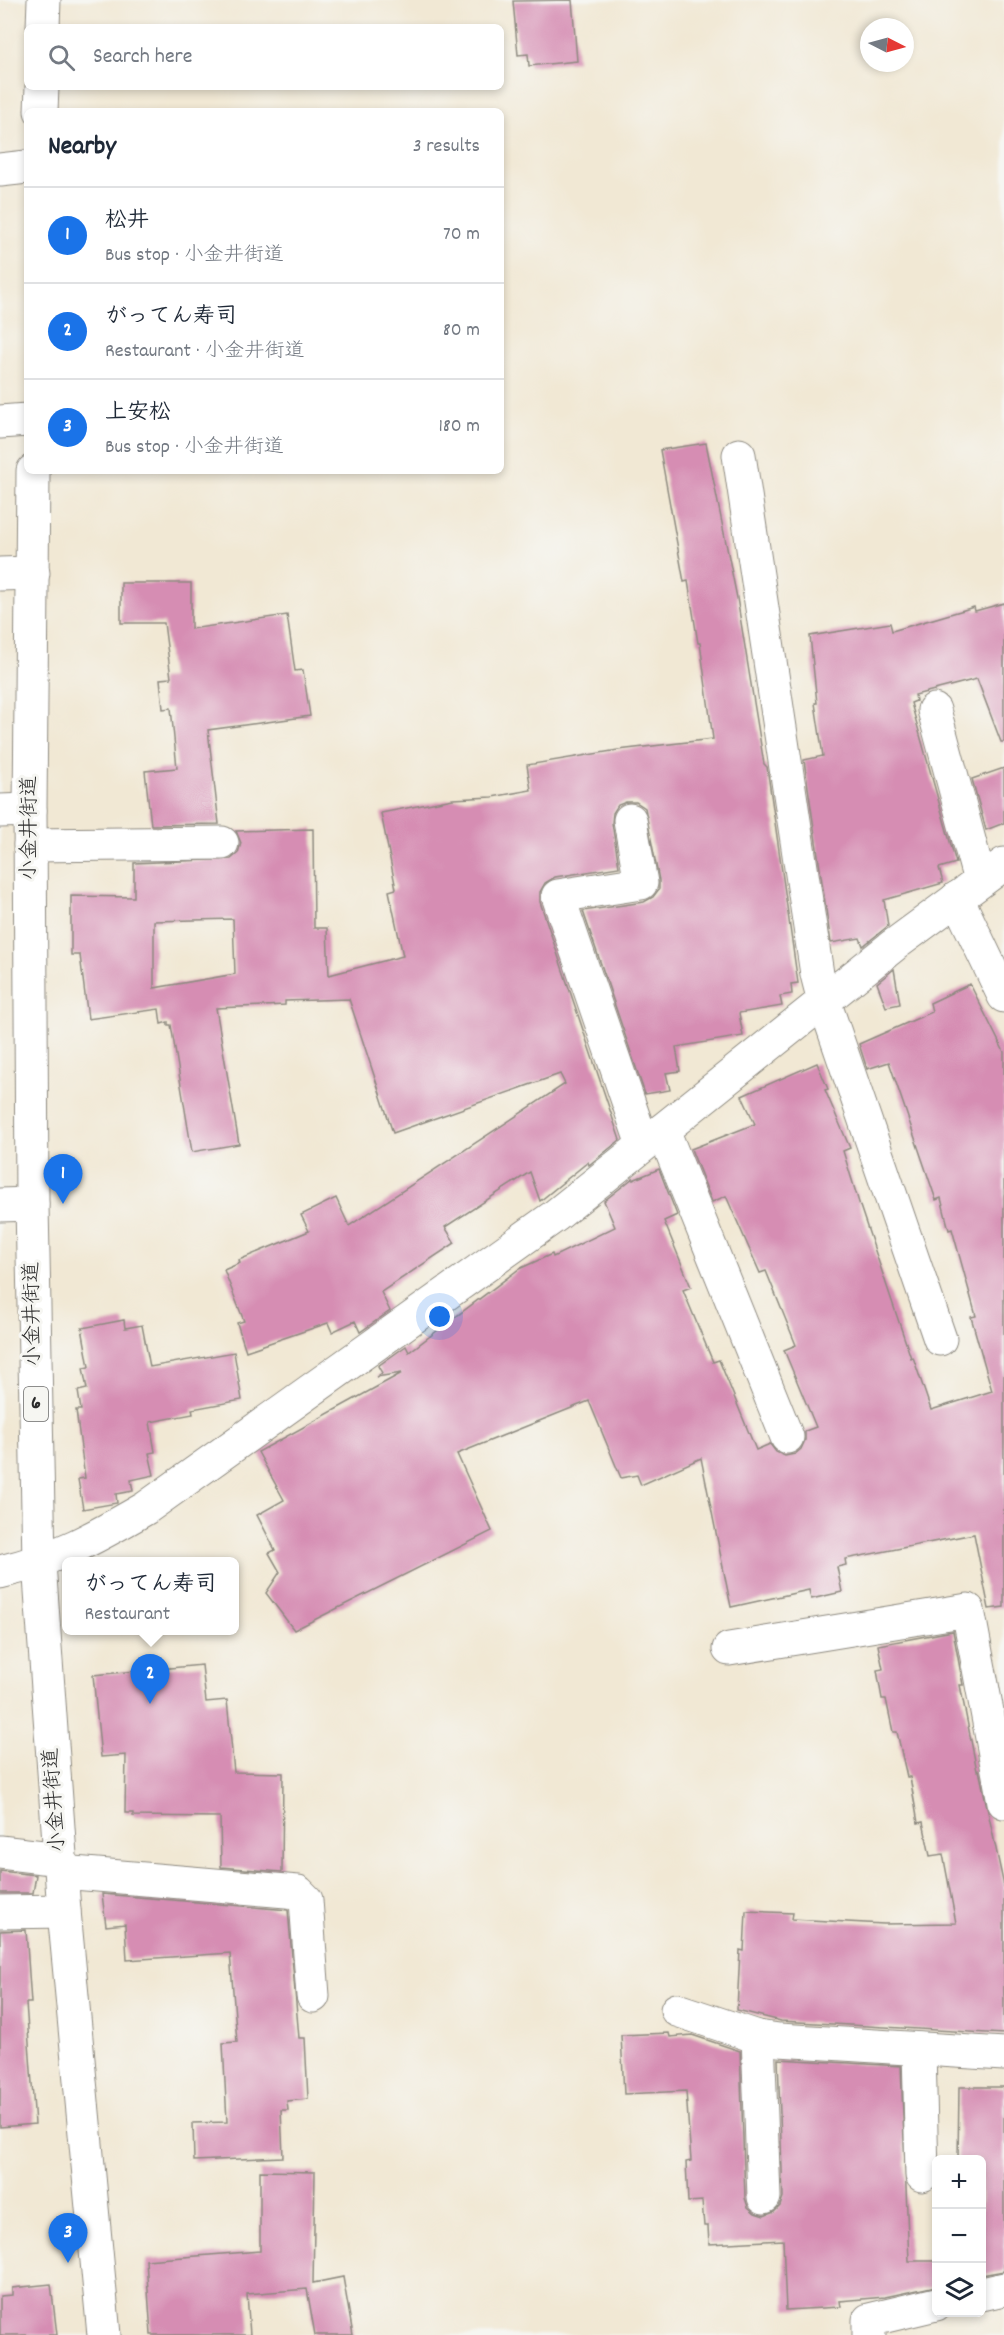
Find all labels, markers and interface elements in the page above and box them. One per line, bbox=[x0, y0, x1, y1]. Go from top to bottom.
north arrow bbox=[860, 18, 914, 72]
search box bbox=[24, 24, 504, 90]
icon: search bbox=[45, 41, 78, 74]
text: Search here bbox=[93, 42, 192, 73]
text: Nearby bbox=[48, 129, 116, 166]
text: 3 results bbox=[413, 133, 480, 161]
text: 松井 bbox=[105, 206, 149, 237]
text: 1 bbox=[65, 221, 70, 249]
text: 70 m bbox=[443, 221, 480, 249]
text: Bus stop · 小金井街道 bbox=[105, 242, 284, 270]
text: がってん寿司 bbox=[105, 302, 237, 333]
text: 2 bbox=[63, 317, 72, 345]
text: 80 m bbox=[443, 317, 480, 345]
text: Restaurant · 小金井街道 bbox=[105, 338, 305, 366]
text: 上安松 bbox=[105, 398, 171, 429]
text: 3 bbox=[63, 413, 72, 441]
text: 180 m bbox=[438, 413, 480, 441]
text: Bus stop · 小金井街道 bbox=[105, 434, 284, 462]
street label: 小金井街道 bbox=[16, 776, 46, 881]
pin: 1 bbox=[44, 1154, 82, 1204]
street label: 小金井街道 bbox=[18, 1261, 50, 1367]
your location bbox=[425, 1302, 454, 1331]
road number: 6 bbox=[24, 1387, 48, 1421]
popup bbox=[62, 1557, 239, 1635]
text: がってん寿司 bbox=[84, 1570, 217, 1601]
text: Restaurant bbox=[84, 1601, 170, 1629]
pin: 2 bbox=[130, 1654, 170, 1704]
street label: 小金井街道 bbox=[37, 1747, 75, 1853]
map controls bbox=[932, 2155, 986, 2317]
button: + bbox=[932, 2155, 986, 2209]
button: − bbox=[932, 2209, 986, 2263]
pin: 3 bbox=[48, 2214, 88, 2263]
button: layers bbox=[932, 2263, 986, 2317]

